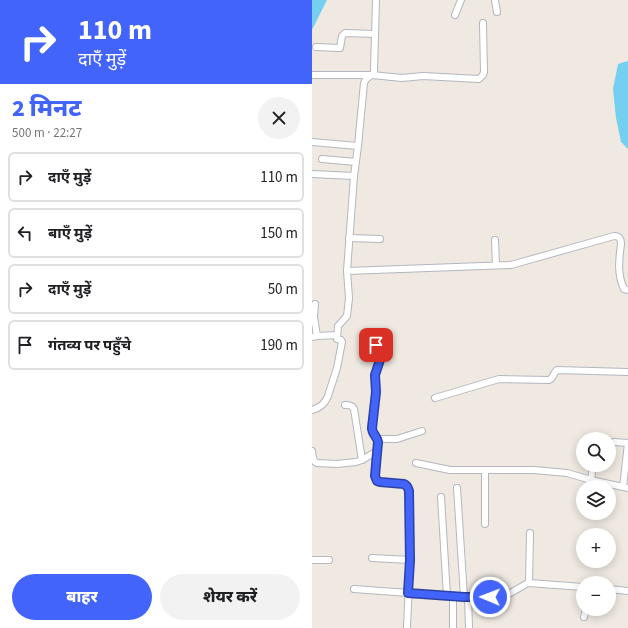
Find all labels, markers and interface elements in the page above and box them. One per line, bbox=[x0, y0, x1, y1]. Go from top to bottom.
text: 110 m bbox=[78, 10, 152, 50]
icon: right bbox=[12, 16, 64, 68]
text: दाएँ मुड़ें bbox=[78, 47, 126, 72]
text: 2 मिनट bbox=[12, 91, 81, 126]
button: close bbox=[258, 97, 300, 139]
text: 500 m · 22:27 bbox=[12, 124, 82, 142]
icon: right bbox=[14, 166, 36, 188]
text: दाएँ मुड़ें bbox=[48, 167, 91, 188]
text: 110 m bbox=[260, 167, 298, 188]
icon: left bbox=[14, 222, 36, 244]
text: बाएँ मुड़ें bbox=[48, 223, 92, 244]
text: 150 m bbox=[260, 223, 298, 244]
icon: right bbox=[14, 278, 36, 300]
text: दाएँ मुड़ें bbox=[48, 279, 91, 300]
text: 50 m bbox=[268, 279, 298, 300]
pin bbox=[359, 328, 393, 362]
icon: arrive bbox=[14, 334, 36, 356]
icon: arrive bbox=[365, 334, 387, 356]
text: गंतव्य पर पहुँचे bbox=[48, 335, 131, 356]
text: 190 m bbox=[260, 335, 298, 356]
map controls bbox=[576, 432, 616, 616]
button: search bbox=[576, 432, 616, 472]
button: layers bbox=[576, 480, 616, 520]
button: + bbox=[576, 528, 616, 568]
button: बाहर bbox=[12, 574, 152, 620]
button: शेयर करें bbox=[160, 574, 300, 620]
position arrow bbox=[469, 576, 511, 618]
button: − bbox=[576, 576, 616, 616]

